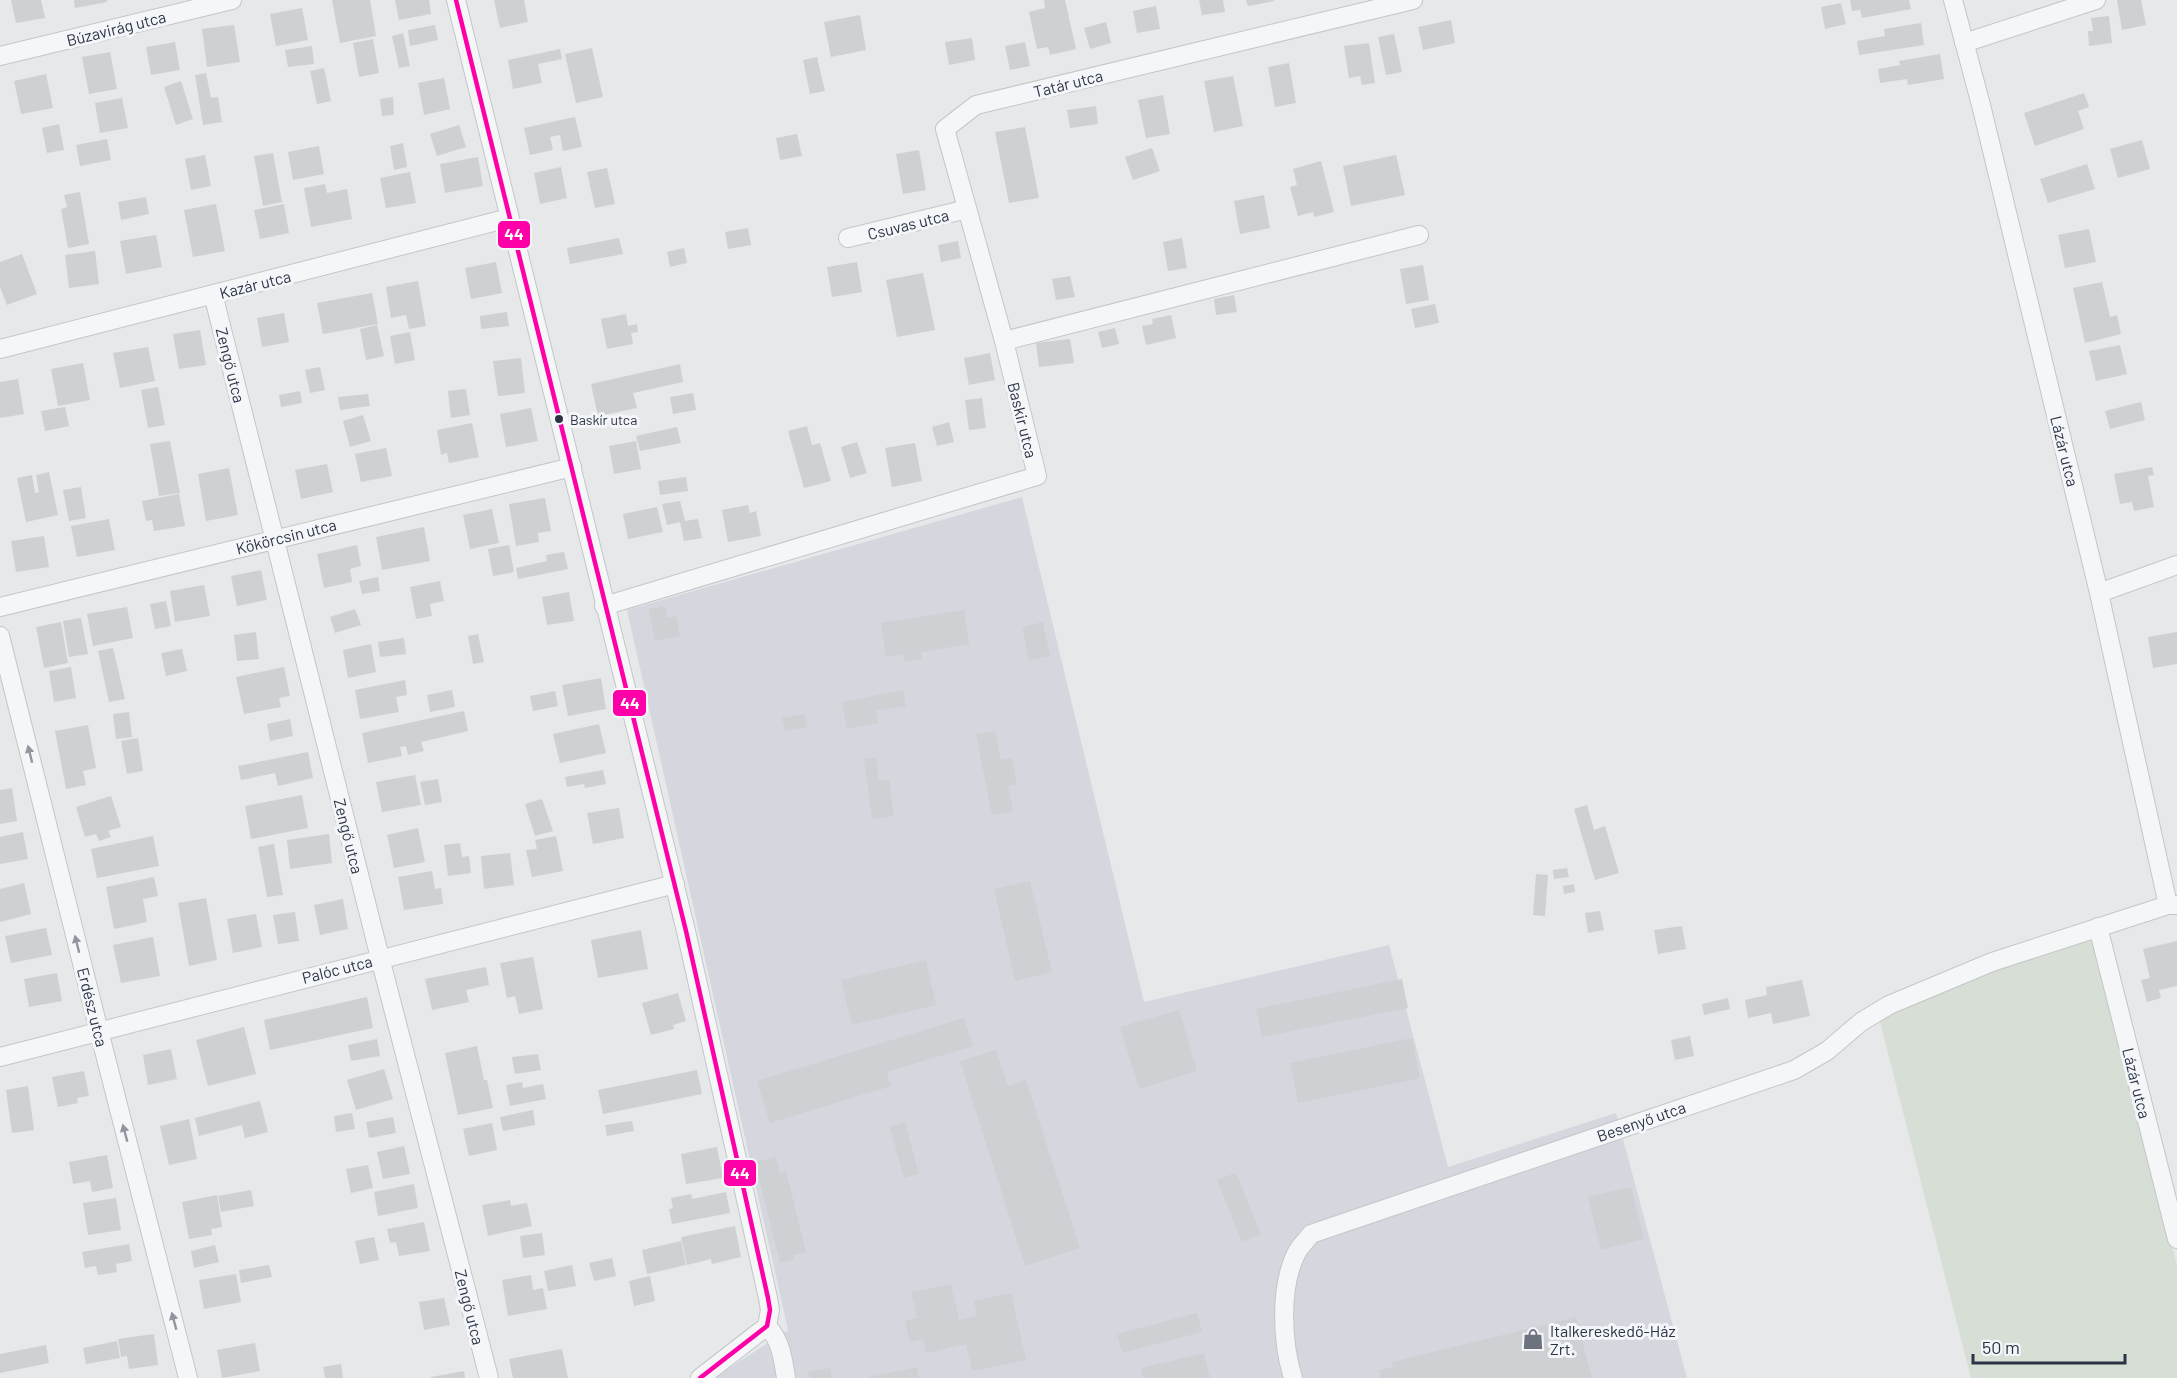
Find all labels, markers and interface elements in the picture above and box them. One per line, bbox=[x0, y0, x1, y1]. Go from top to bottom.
street label: Búzavirág utca bbox=[64, 6, 168, 50]
street label: Tatár utca bbox=[1031, 65, 1105, 101]
street label: Csuvas utca bbox=[865, 205, 951, 243]
line badge: 44 bbox=[497, 220, 531, 249]
text: 44 bbox=[504, 224, 524, 243]
street label: Kazár utca bbox=[217, 266, 293, 302]
street label: Zengő utca bbox=[212, 325, 250, 405]
street label: Baskir utca bbox=[1004, 380, 1042, 460]
place label: Baskír utca bbox=[570, 411, 637, 428]
marker: Baskír utca bbox=[553, 413, 565, 425]
street label: Lázár utca bbox=[2047, 414, 2083, 488]
street label: Kökörcsin utca bbox=[234, 514, 338, 558]
line badge: 44 bbox=[612, 689, 647, 717]
text: 44 bbox=[620, 693, 640, 712]
one-way arrow bbox=[24, 745, 34, 764]
street label: Zengő utca bbox=[330, 796, 368, 876]
one-way arrow bbox=[71, 934, 81, 953]
street label: Palóc utca bbox=[300, 951, 374, 987]
street label: Erdész utca bbox=[74, 965, 112, 1049]
street label: Lázár utca bbox=[2119, 1046, 2155, 1120]
street label: Besenyő utca bbox=[1594, 1097, 1688, 1145]
one-way arrow bbox=[119, 1123, 129, 1142]
line badge: 44 bbox=[723, 1159, 757, 1187]
text: 44 bbox=[730, 1163, 750, 1182]
street label: Zengő utca bbox=[451, 1267, 489, 1347]
one-way arrow bbox=[168, 1312, 178, 1331]
place label: Italkereskedő-Ház Zrt. bbox=[1550, 1321, 1676, 1358]
shop icon: Italkereskedő-Ház Zrt. bbox=[1521, 1327, 1545, 1351]
scale bar bbox=[1973, 1327, 2124, 1365]
text: 50 m bbox=[1982, 1336, 2020, 1358]

